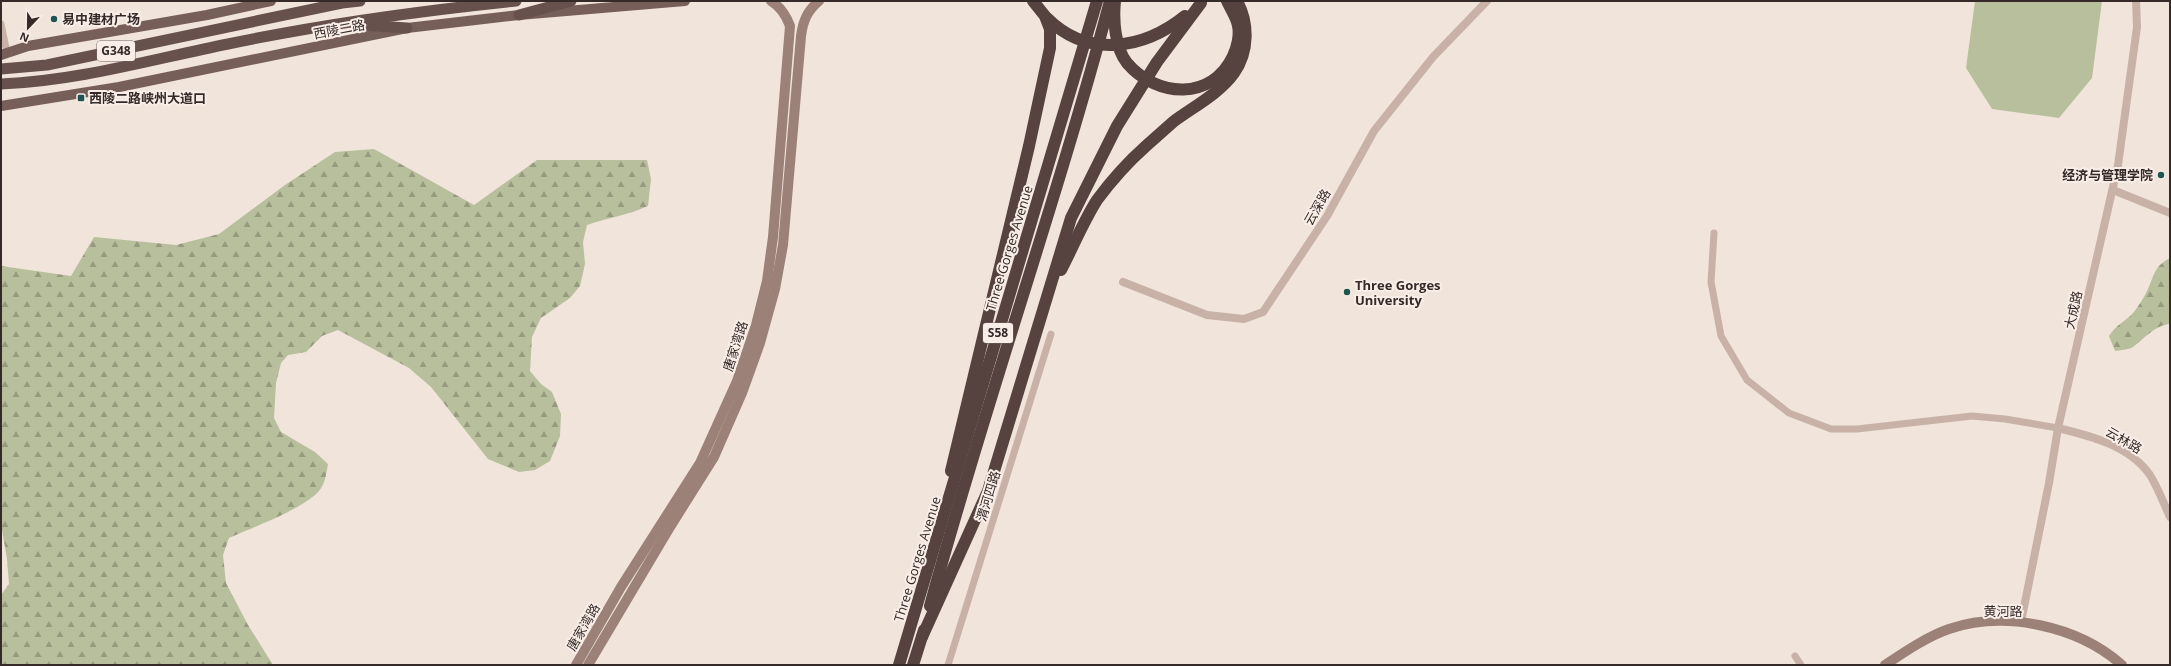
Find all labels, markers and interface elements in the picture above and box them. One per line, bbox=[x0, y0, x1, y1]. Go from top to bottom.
north arrow bbox=[8, 8, 48, 48]
place label: 易中建材广场 bbox=[62, 10, 140, 28]
marker: 易中建材广场 bbox=[49, 14, 59, 24]
street label: 西陵二路 bbox=[312, 15, 366, 43]
text: N bbox=[17, 29, 31, 46]
road number: G348 bbox=[97, 41, 135, 61]
place label: 西陵二路峡州大道口 bbox=[89, 89, 206, 107]
marker: 西陵二路峡州大道口 bbox=[76, 93, 86, 103]
place label: 经济与管理学院 bbox=[2062, 166, 2153, 184]
marker: 经济与管理学院 bbox=[2156, 170, 2166, 180]
street label: Three Gorges Avenue bbox=[981, 183, 1037, 313]
street label: 云深路 bbox=[1299, 186, 1335, 228]
place label: Three Gorges University bbox=[1355, 276, 1441, 309]
marker: Three Gorges University bbox=[1342, 287, 1352, 297]
street label: 大成路 bbox=[2060, 289, 2086, 331]
street label: 唐家湾路 bbox=[718, 318, 752, 374]
road number: S58 bbox=[983, 323, 1013, 343]
street label: 云林路 bbox=[2103, 422, 2145, 458]
street label: 渭河四路 bbox=[972, 468, 1004, 524]
street label: Three Gorges Avenue bbox=[889, 494, 945, 624]
street label: 唐家湾路 bbox=[562, 600, 604, 654]
street label: 黄河路 bbox=[1983, 602, 2023, 620]

